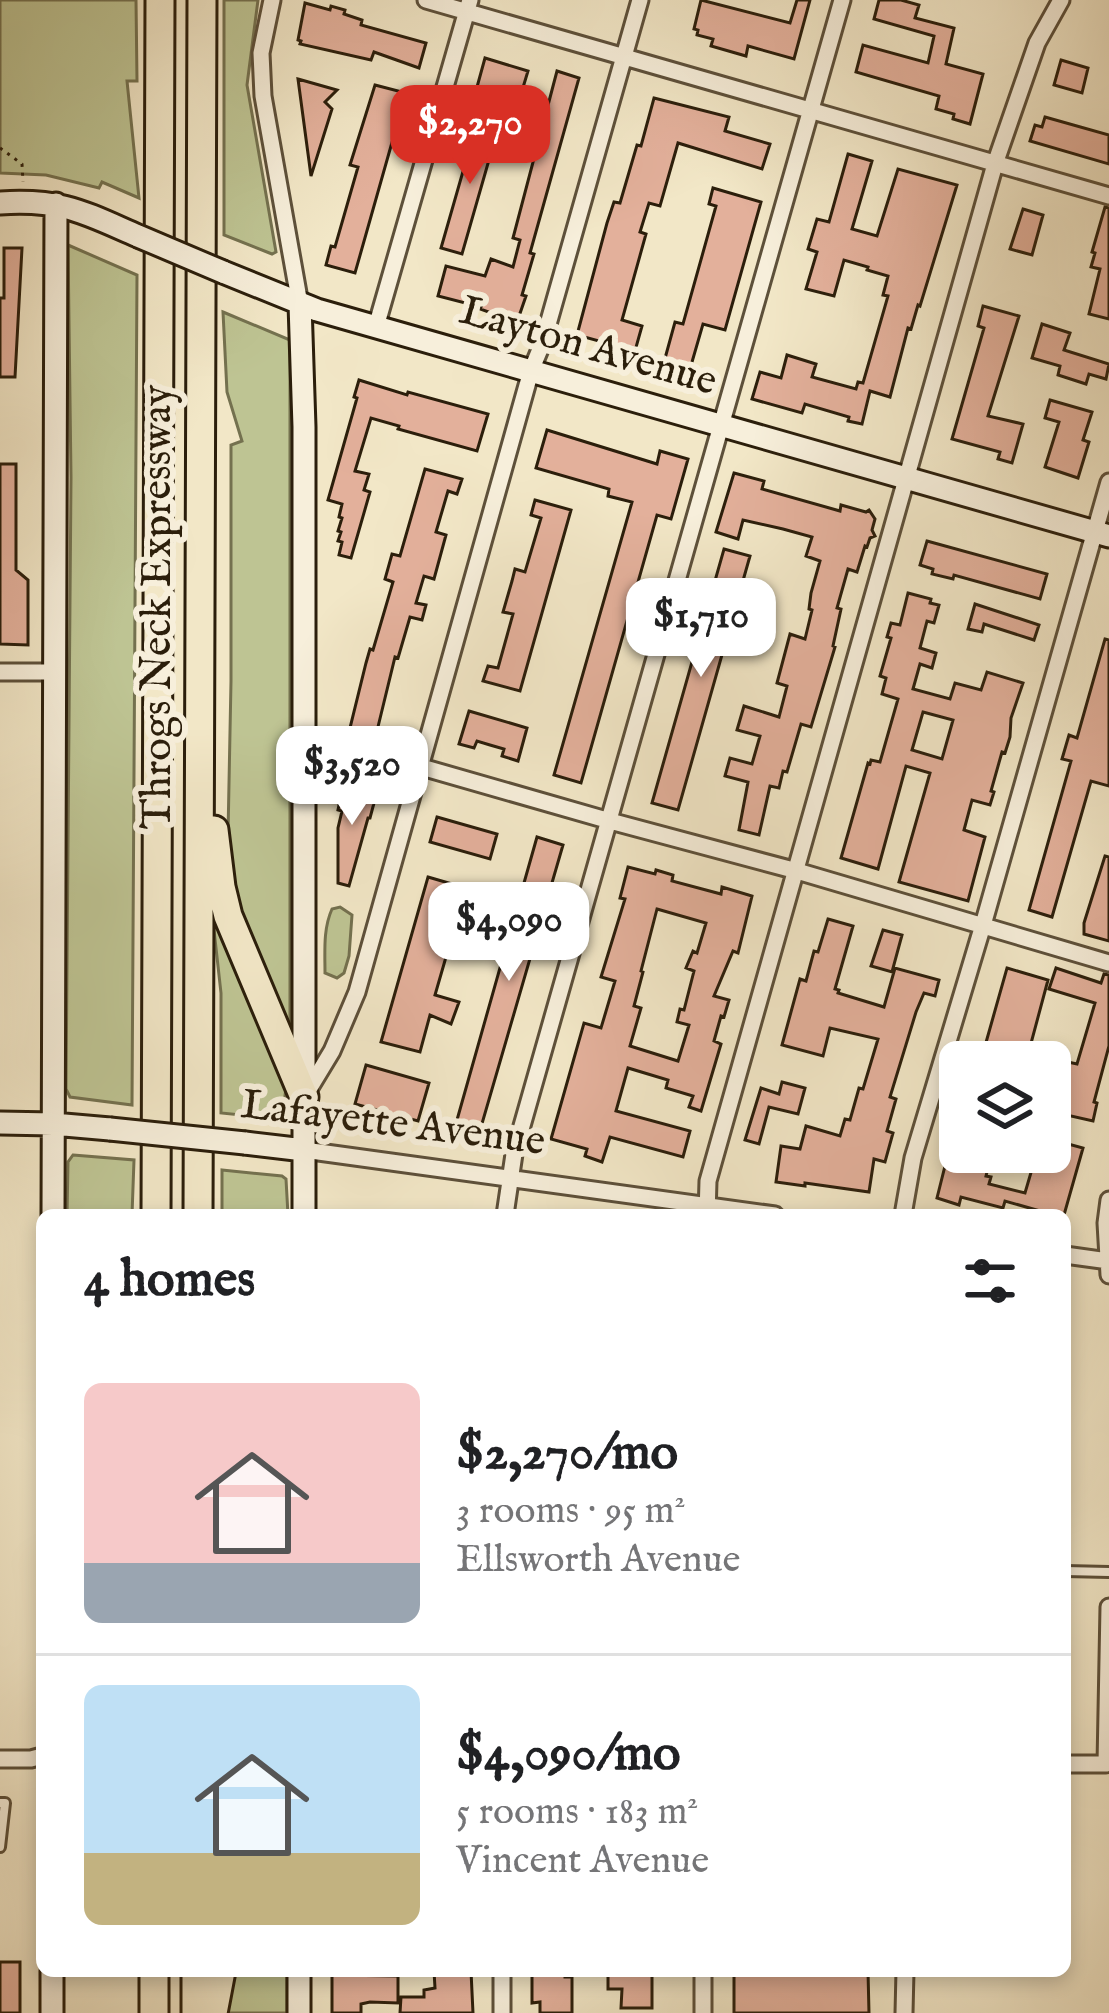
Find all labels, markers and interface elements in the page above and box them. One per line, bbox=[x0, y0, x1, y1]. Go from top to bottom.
pin: $2,270 bbox=[372, 85, 568, 187]
text: $2,270 bbox=[417, 99, 523, 148]
street label: Layton Avenue bbox=[453, 285, 723, 409]
street label: Throgs Neck Expressway bbox=[132, 384, 185, 829]
pin: $1,710 bbox=[603, 578, 799, 680]
text: $1,710 bbox=[653, 592, 749, 641]
pin: $3,520 bbox=[254, 726, 450, 828]
text: $3,520 bbox=[303, 740, 401, 789]
pin: $4,090 bbox=[411, 882, 607, 984]
text: $4,090 bbox=[455, 896, 563, 945]
map controls bbox=[939, 1041, 1071, 1173]
button: layers bbox=[939, 1041, 1071, 1173]
street label: Lafayette Avenue bbox=[238, 1079, 548, 1169]
icon: filters bbox=[957, 1248, 1023, 1314]
text: 4 homes bbox=[84, 1249, 255, 1314]
text: $2,270/mo bbox=[456, 1422, 678, 1487]
icon: home bbox=[180, 1431, 324, 1575]
text: 3 rooms · 95 m² bbox=[456, 1487, 686, 1536]
text: Ellsworth Avenue bbox=[456, 1536, 741, 1585]
text: $4,090/mo bbox=[456, 1723, 681, 1788]
icon: home bbox=[180, 1733, 324, 1877]
text: 5 rooms · 183 m² bbox=[456, 1788, 698, 1837]
text: Vincent Avenue bbox=[456, 1837, 709, 1886]

